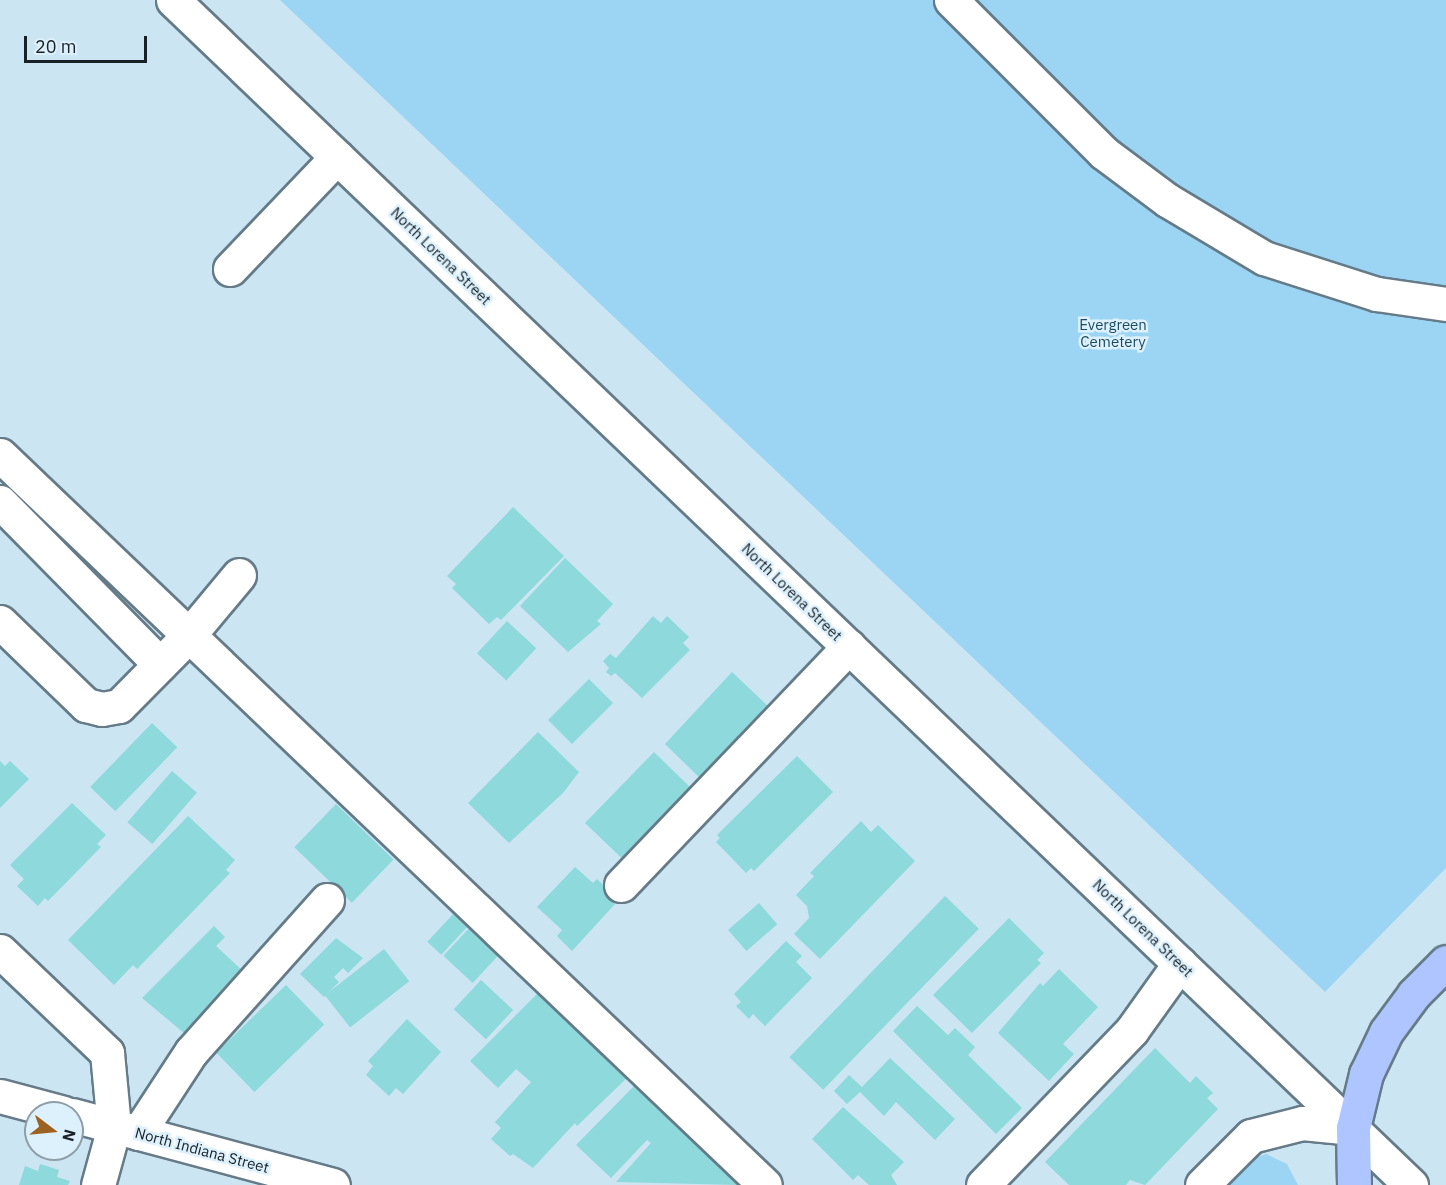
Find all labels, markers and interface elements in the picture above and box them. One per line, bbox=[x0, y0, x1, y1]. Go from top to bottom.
scale bar bbox=[27, 24, 150, 62]
text: 20 m bbox=[35, 35, 77, 58]
street label: North Lorena Street bbox=[387, 203, 495, 309]
park label: Evergreen Cemetery bbox=[1079, 315, 1147, 350]
street label: North Lorena Street bbox=[738, 539, 846, 645]
street label: North Lorena Street bbox=[1089, 875, 1197, 981]
north arrow bbox=[24, 1101, 84, 1161]
street label: North Indiana Street bbox=[133, 1123, 271, 1177]
text: N bbox=[58, 1127, 81, 1144]

